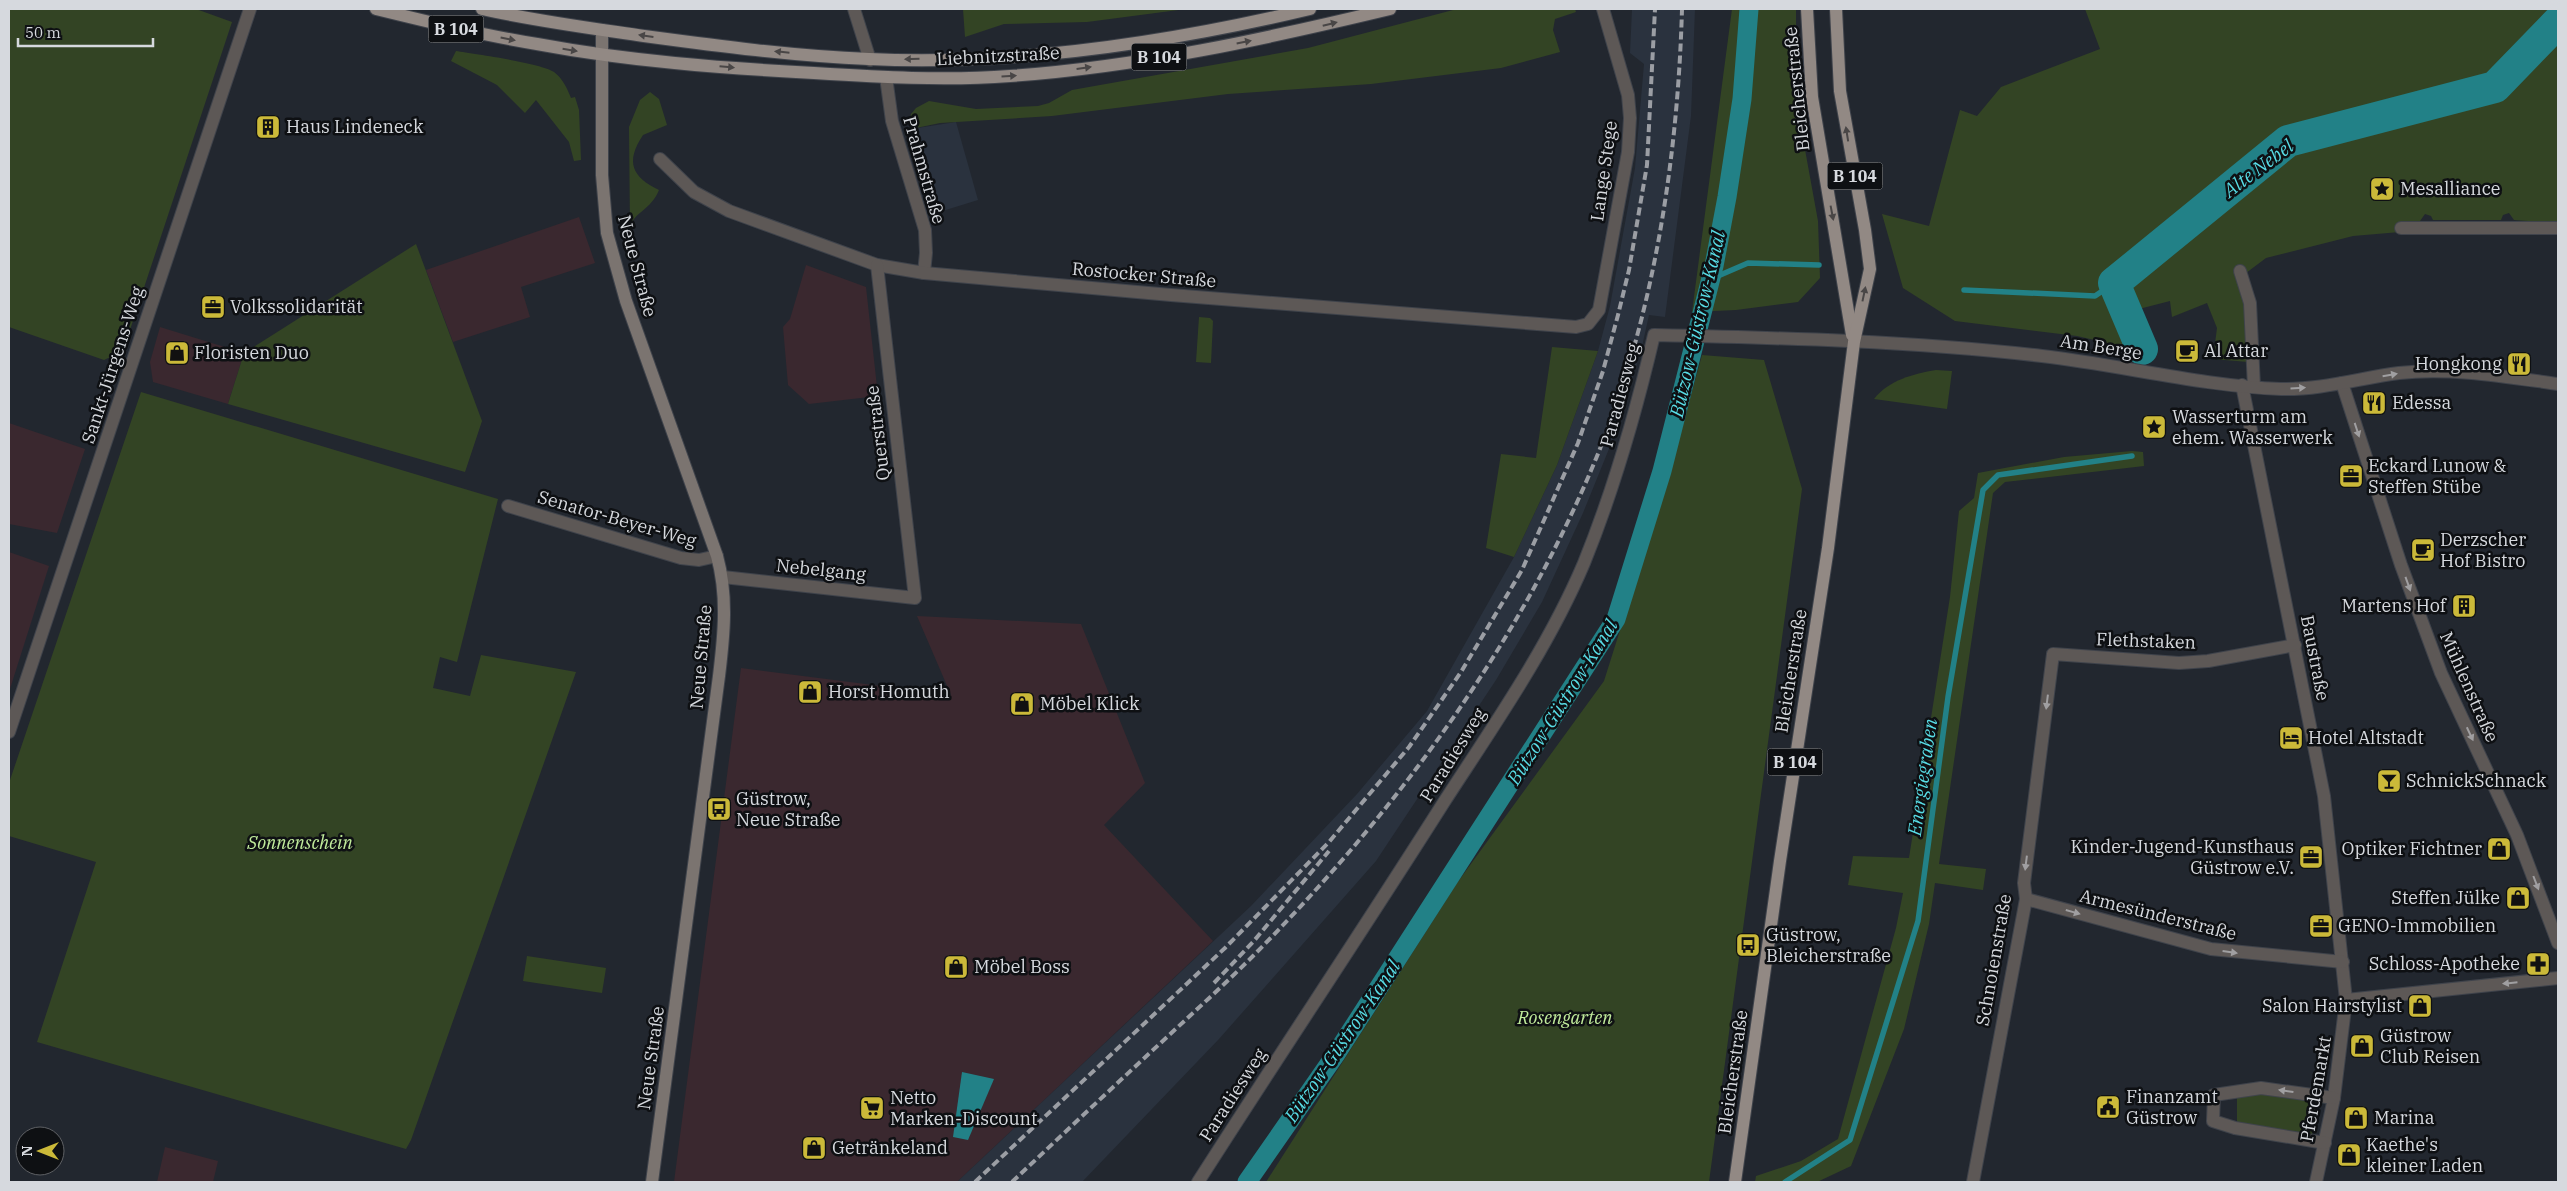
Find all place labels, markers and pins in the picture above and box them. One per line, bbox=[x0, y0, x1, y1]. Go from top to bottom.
building icon: Haus Lindeneck bbox=[255, 114, 281, 140]
place label: Haus Lindeneck bbox=[286, 115, 424, 138]
place icon: Mesalliance bbox=[2369, 176, 2395, 202]
place label: Mesalliance bbox=[2400, 177, 2501, 200]
office icon: Volkssolidarität bbox=[200, 294, 226, 320]
place label: Volkssolidarität bbox=[230, 295, 362, 318]
cafe icon: Al Attar bbox=[2174, 338, 2200, 364]
place label: Al Attar bbox=[2204, 339, 2268, 362]
shop icon: Floristen Duo bbox=[164, 340, 190, 366]
place label: Floristen Duo bbox=[194, 341, 309, 364]
restaurant icon: Hongkong bbox=[2506, 351, 2532, 377]
place label: Hongkong bbox=[2415, 352, 2502, 375]
restaurant icon: Edessa bbox=[2361, 390, 2387, 416]
place label: Edessa bbox=[2392, 391, 2451, 414]
place label: Wasserturm am ehem. Wasserwerk bbox=[2172, 405, 2333, 449]
place icon: Wasserturm am ehem. Wasserwerk bbox=[2141, 414, 2167, 440]
place label: Eckard Lunow & Steffen Stübe bbox=[2368, 454, 2506, 498]
office icon: Eckard Lunow & Steffen Stübe bbox=[2338, 463, 2364, 489]
place label: Derzscher Hof Bistro bbox=[2440, 528, 2526, 572]
cafe icon: Derzscher Hof Bistro bbox=[2410, 537, 2436, 563]
building icon: Martens Hof bbox=[2451, 593, 2477, 619]
place label: Martens Hof bbox=[2341, 594, 2448, 617]
shop icon: Horst Homuth bbox=[797, 679, 823, 705]
place label: Horst Homuth bbox=[828, 680, 950, 703]
shop icon: Möbel Klick bbox=[1009, 691, 1035, 717]
place label: Möbel Klick bbox=[1040, 692, 1140, 715]
hotel icon: Hotel Altstadt bbox=[2278, 725, 2304, 751]
place label: Hotel Altstadt bbox=[2308, 726, 2424, 749]
bar icon: SchnickSchnack bbox=[2376, 768, 2402, 794]
place label: SchnickSchnack bbox=[2406, 769, 2547, 792]
place label: Güstrow, Neue Straße bbox=[736, 787, 840, 831]
bus stop icon: Güstrow, Neue Straße bbox=[706, 796, 732, 822]
place label: Kinder-Jugend-Kunsthaus Güstrow e.V. bbox=[2070, 835, 2294, 879]
shop icon: Optiker Fichtner bbox=[2486, 836, 2512, 862]
place label: Optiker Fichtner bbox=[2342, 837, 2482, 860]
office icon: Kinder-Jugend-Kunsthaus Güstrow e.V. bbox=[2298, 844, 2324, 870]
shop icon: Steffen Jülke bbox=[2505, 885, 2531, 911]
place label: Steffen Jülke bbox=[2391, 886, 2500, 909]
office icon: GENO-Immobilien bbox=[2308, 913, 2334, 939]
place label: GENO-Immobilien bbox=[2338, 914, 2496, 937]
place label: Güstrow, Bleicherstraße bbox=[1766, 923, 1891, 967]
bus stop icon: Güstrow, Bleicherstraße bbox=[1735, 932, 1761, 958]
pharmacy icon: Schloss-Apotheke bbox=[2525, 951, 2551, 977]
place label: Schloss-Apotheke bbox=[2369, 952, 2520, 975]
shop icon: Möbel Boss bbox=[943, 954, 969, 980]
place label: Möbel Boss bbox=[974, 955, 1070, 978]
shop icon: Salon Hairstylist bbox=[2407, 993, 2433, 1019]
place label: Salon Hairstylist bbox=[2262, 994, 2402, 1017]
place label: Güstrow Club Reisen bbox=[2380, 1024, 2480, 1068]
shop icon: Güstrow Club Reisen bbox=[2349, 1033, 2375, 1059]
place label: Finanzamt Güstrow bbox=[2126, 1085, 2218, 1129]
place label: Netto Marken-Discount bbox=[890, 1086, 1037, 1130]
public building icon: Finanzamt Güstrow bbox=[2095, 1094, 2121, 1120]
supermarket icon: Netto Marken-Discount bbox=[859, 1095, 885, 1121]
shop icon: Marina bbox=[2343, 1105, 2369, 1131]
place label: Marina bbox=[2374, 1106, 2435, 1129]
place label: Kaethe's kleiner Laden bbox=[2366, 1133, 2483, 1177]
shop icon: Getränkeland bbox=[801, 1135, 827, 1161]
place label: Getränkeland bbox=[832, 1136, 948, 1159]
shop icon: Kaethe's kleiner Laden bbox=[2336, 1142, 2362, 1168]

